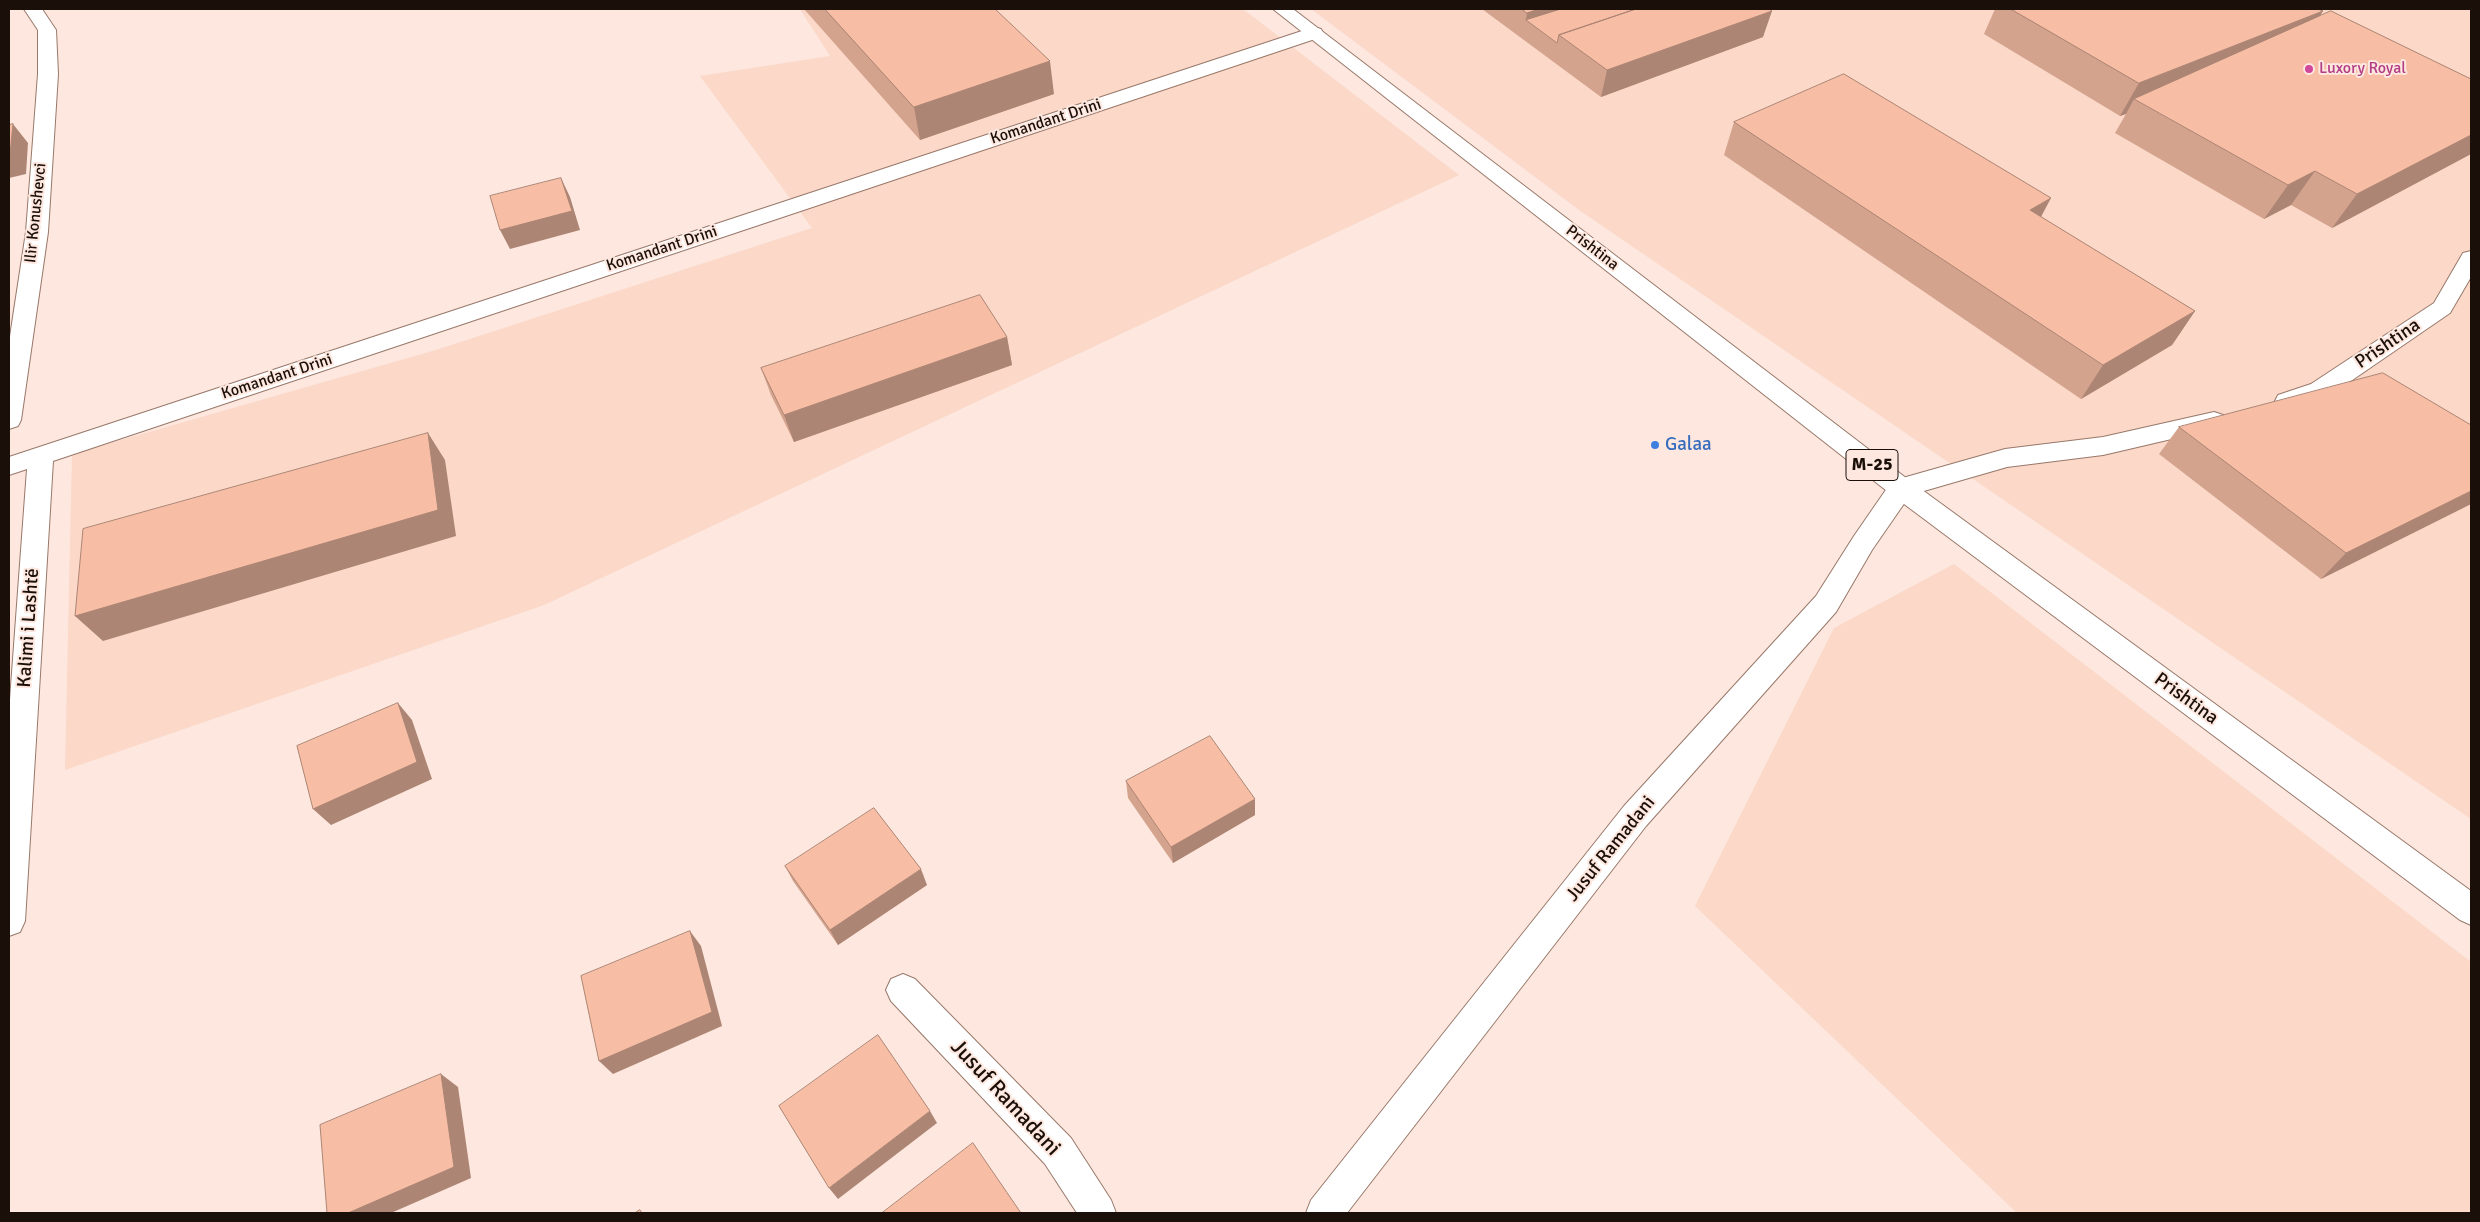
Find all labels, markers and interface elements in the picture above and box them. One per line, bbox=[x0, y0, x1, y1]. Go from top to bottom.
place label: Luxory Royal bbox=[2319, 59, 2406, 79]
marker: Luxory Royal bbox=[2303, 63, 2315, 75]
street label: Komandant Drini bbox=[988, 95, 1104, 149]
street label: Ilir Konushevci bbox=[21, 162, 51, 264]
street label: Prishtina bbox=[1562, 221, 1622, 275]
street label: Komandant Drini bbox=[604, 222, 720, 276]
street label: Prishtina bbox=[2351, 314, 2425, 374]
street label: Komandant Drini bbox=[219, 350, 335, 404]
place label: Galaa bbox=[1665, 434, 1712, 456]
marker: Galaa bbox=[1649, 439, 1661, 451]
road number: M-25 bbox=[1846, 450, 1898, 480]
street label: Kalimi i Lashtë bbox=[13, 568, 45, 688]
street label: Prishtina bbox=[2150, 668, 2222, 730]
street label: Jusuf Ramadani bbox=[1562, 792, 1660, 906]
street label: Jusuf Ramadani bbox=[944, 1034, 1066, 1162]

